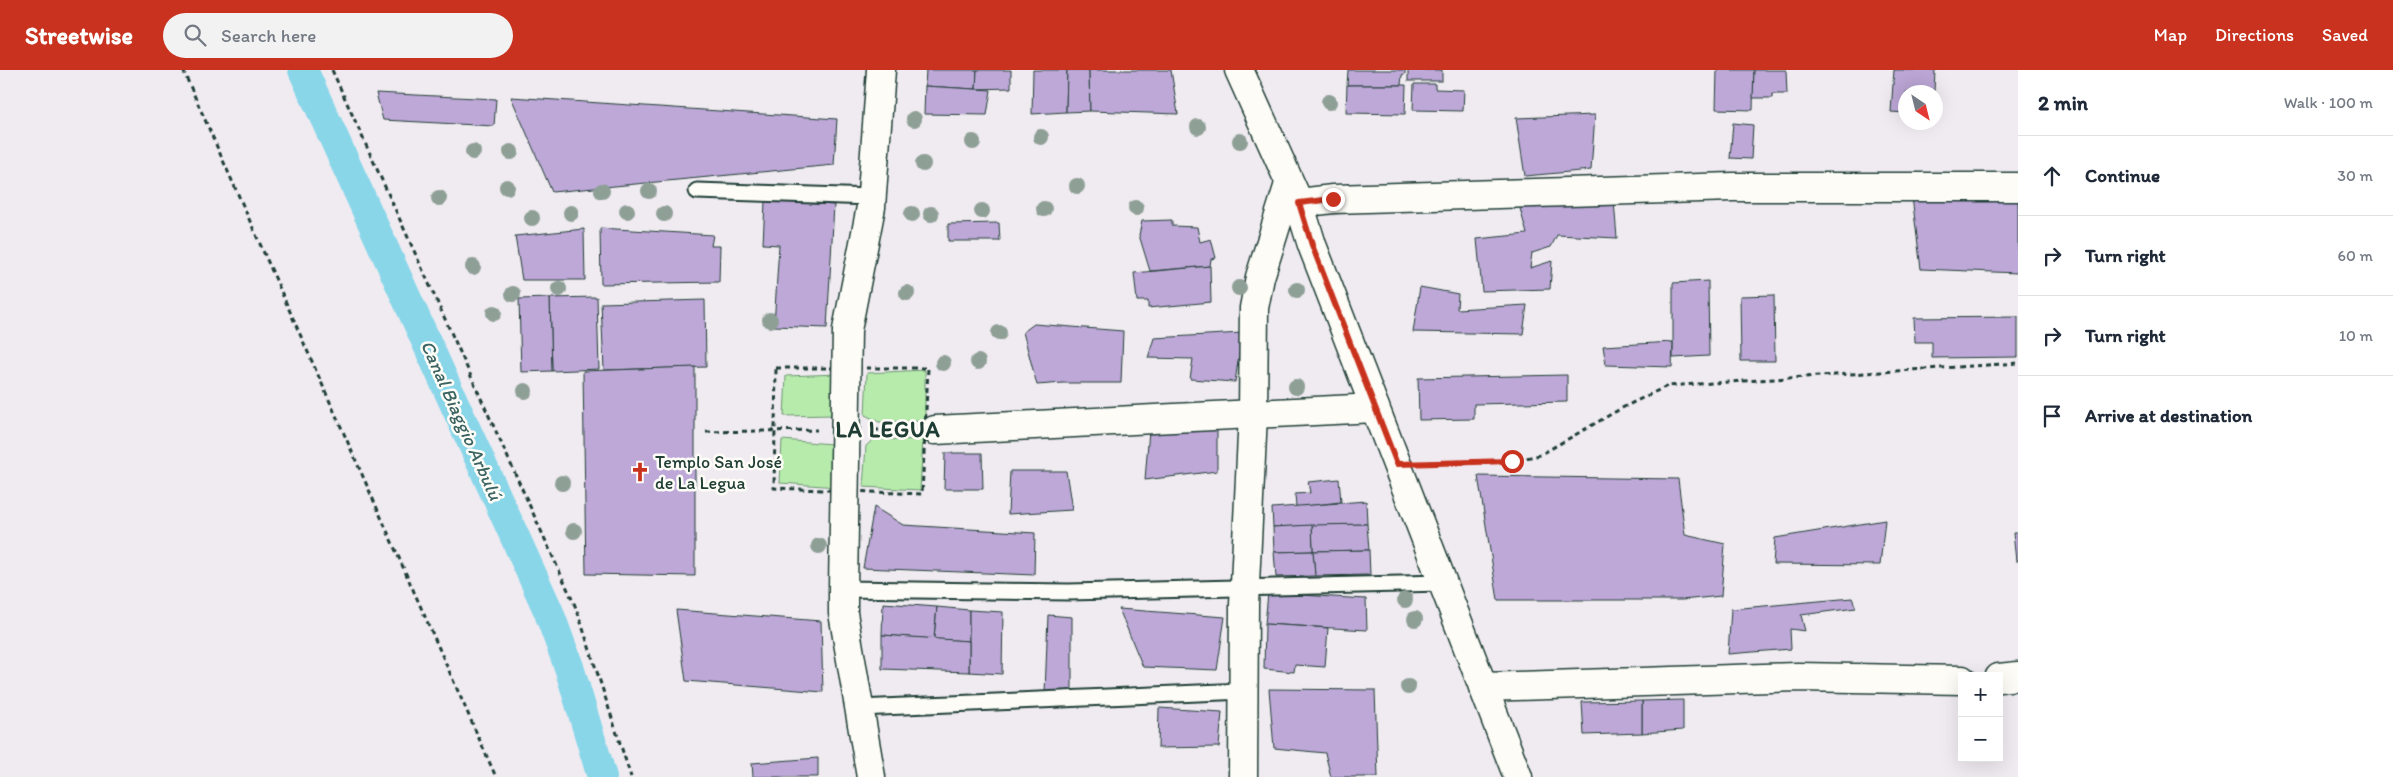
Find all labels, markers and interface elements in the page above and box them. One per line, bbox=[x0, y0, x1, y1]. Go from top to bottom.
search box bbox=[163, 13, 513, 58]
text: Streetwise bbox=[25, 21, 133, 50]
icon: search bbox=[181, 21, 209, 49]
text: Search here bbox=[221, 24, 316, 47]
text: Map bbox=[2154, 24, 2187, 46]
text: Directions bbox=[2215, 24, 2294, 46]
text: Saved bbox=[2322, 24, 2368, 46]
north arrow bbox=[1898, 85, 1943, 130]
text: 2 min bbox=[2038, 90, 2088, 115]
text: Walk · 100 m bbox=[2284, 93, 2373, 112]
icon: ahead bbox=[2038, 162, 2066, 190]
text: Continue bbox=[2085, 164, 2160, 187]
text: 30 m bbox=[2337, 166, 2373, 185]
route end bbox=[1322, 188, 1345, 211]
icon: right bbox=[2038, 242, 2066, 270]
text: Turn right bbox=[2085, 244, 2166, 267]
text: 60 m bbox=[2338, 246, 2373, 265]
icon: right bbox=[2038, 322, 2066, 350]
text: Turn right bbox=[2085, 324, 2166, 347]
text: 10 m bbox=[2339, 326, 2373, 345]
water label: Canal Biaggio Arbulú bbox=[416, 337, 507, 504]
icon: arrive bbox=[2038, 402, 2066, 430]
text: Arrive at destination bbox=[2085, 404, 2252, 427]
district label: LA LEGUA bbox=[836, 416, 940, 443]
route start bbox=[1501, 450, 1524, 473]
place label: Templo San José de La Legua bbox=[655, 451, 782, 494]
church icon: Templo San José de La Legua bbox=[629, 461, 651, 483]
map controls bbox=[1958, 672, 2003, 762]
button: + bbox=[1958, 672, 2003, 717]
button: − bbox=[1958, 717, 2003, 762]

